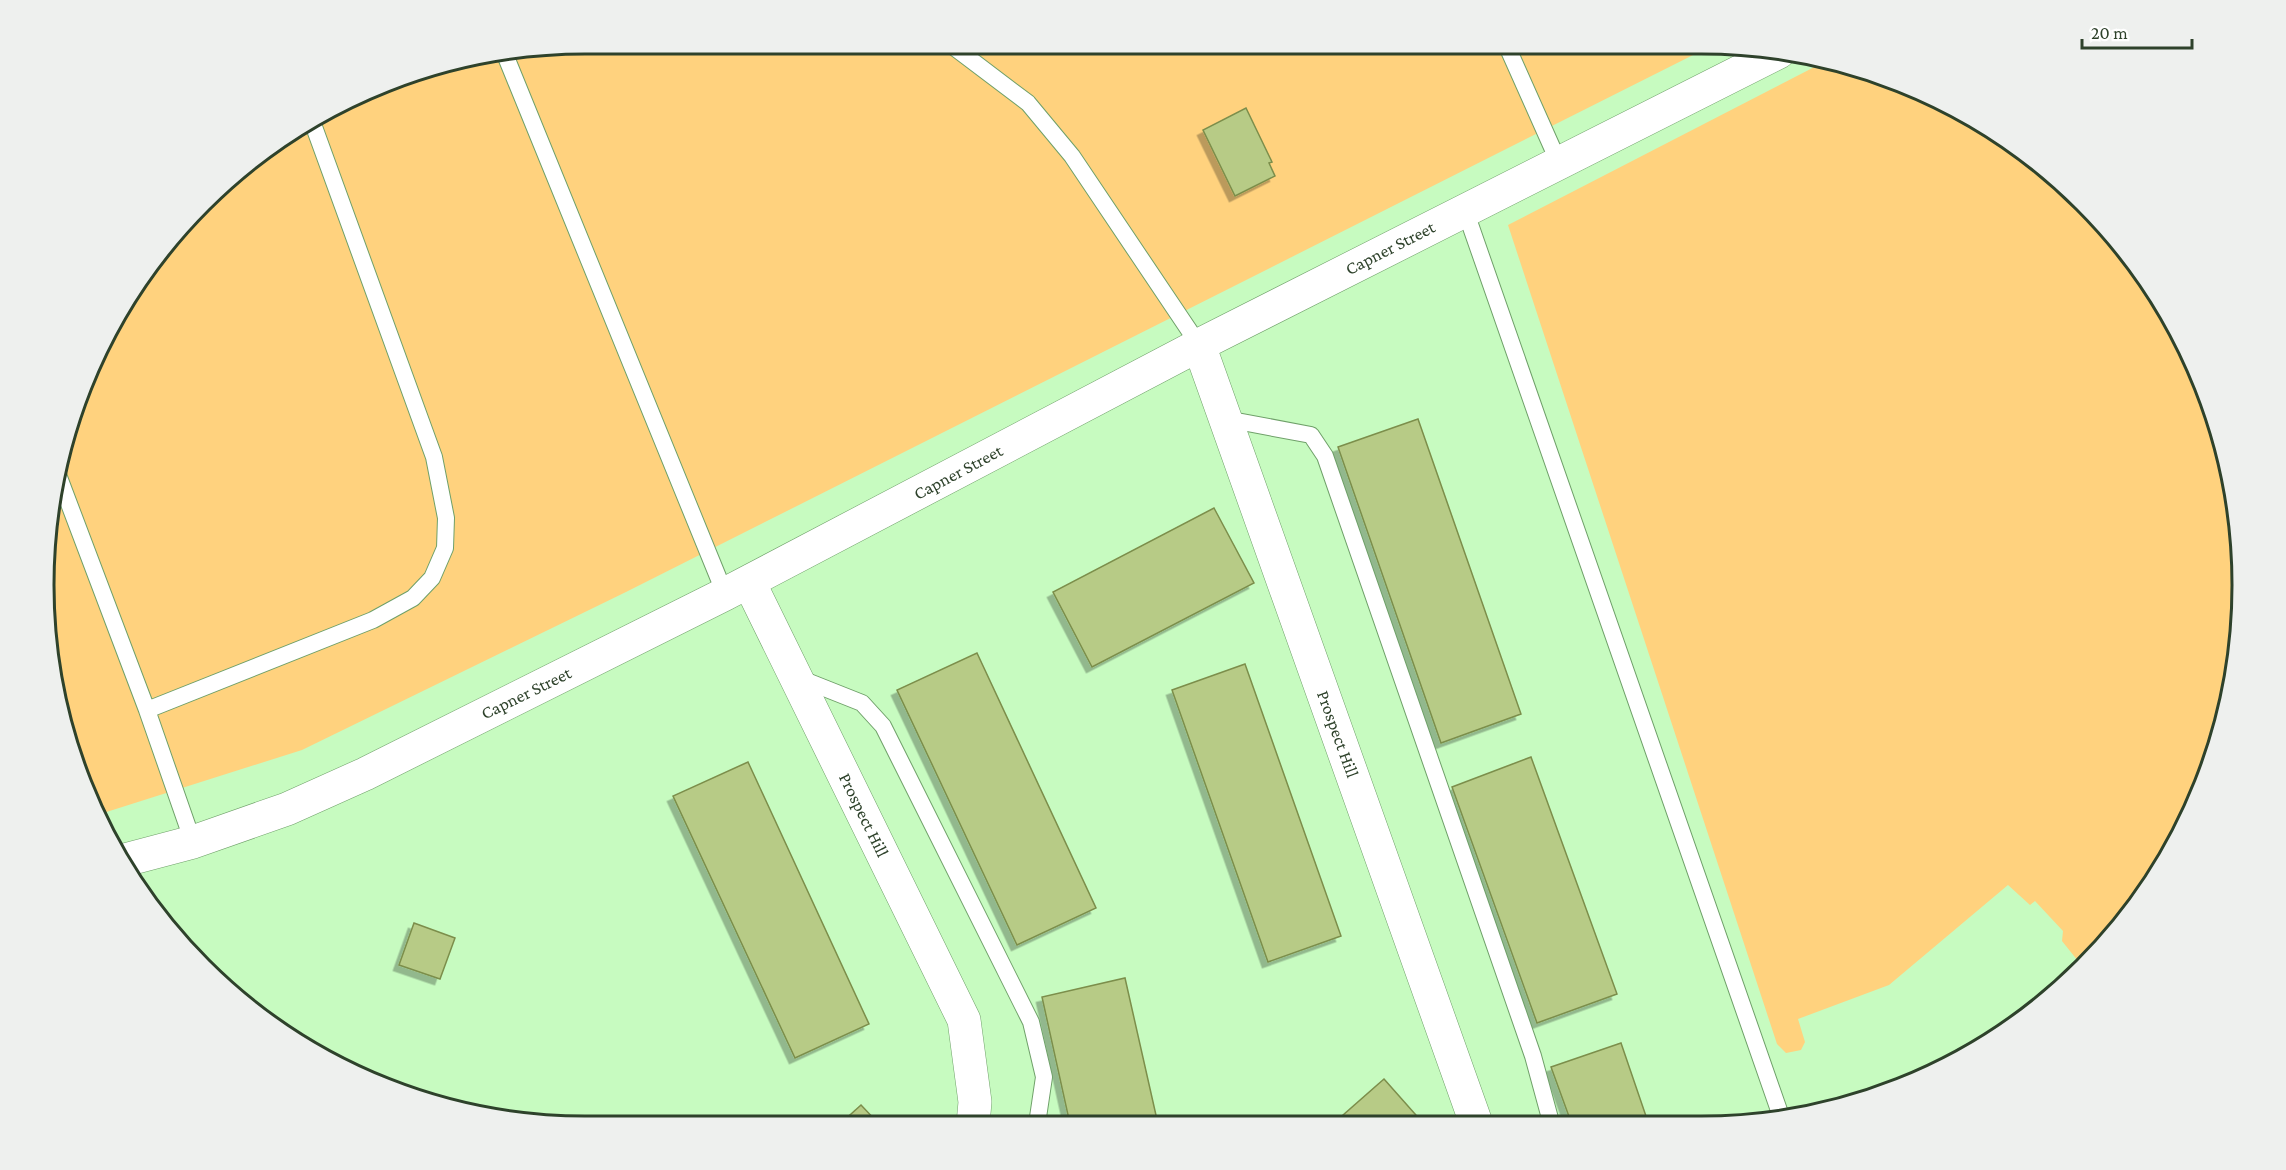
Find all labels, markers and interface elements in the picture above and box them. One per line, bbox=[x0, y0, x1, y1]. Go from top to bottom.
scale bar bbox=[2082, 12, 2192, 50]
text: 20 m bbox=[2091, 23, 2128, 43]
street label: Capner Street bbox=[1342, 216, 1439, 279]
street label: Capner Street bbox=[910, 440, 1007, 504]
street label: Capner Street bbox=[478, 662, 575, 723]
street label: Prospect Hill bbox=[1313, 688, 1363, 781]
street label: Prospect Hill bbox=[835, 770, 893, 861]

